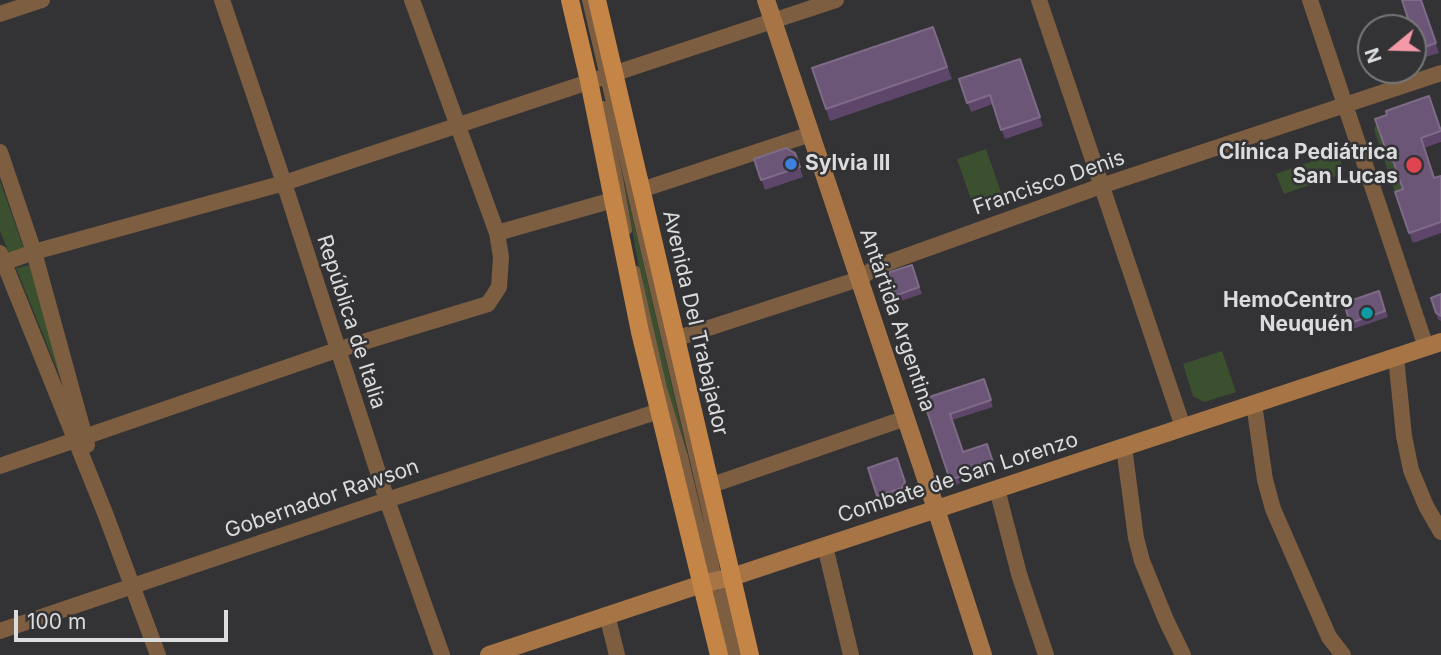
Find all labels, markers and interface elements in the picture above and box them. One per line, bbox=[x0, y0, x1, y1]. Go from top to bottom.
north arrow bbox=[1357, 14, 1427, 84]
text: N bbox=[1360, 45, 1387, 66]
place label: Clínica Pediátrica San Lucas bbox=[1219, 140, 1398, 190]
street label: Francisco Denis bbox=[970, 145, 1128, 221]
place label: Sylvia III bbox=[805, 151, 890, 177]
marker: Clínica Pediátrica San Lucas bbox=[1404, 155, 1424, 175]
marker: Sylvia III bbox=[783, 156, 799, 172]
street label: Avenida Del Trabajador bbox=[657, 208, 733, 438]
street label: Antártida Argentina bbox=[854, 225, 940, 415]
street label: República de Italia bbox=[311, 232, 391, 412]
place label: HemoCentro Neuquén bbox=[1223, 288, 1353, 338]
marker: HemoCentro Neuquén bbox=[1359, 305, 1375, 321]
street label: Combate de San Lorenzo bbox=[835, 427, 1081, 529]
street label: Gobernador Rawson bbox=[222, 454, 422, 544]
scale bar bbox=[18, 596, 231, 640]
text: 100 m bbox=[27, 609, 86, 634]

